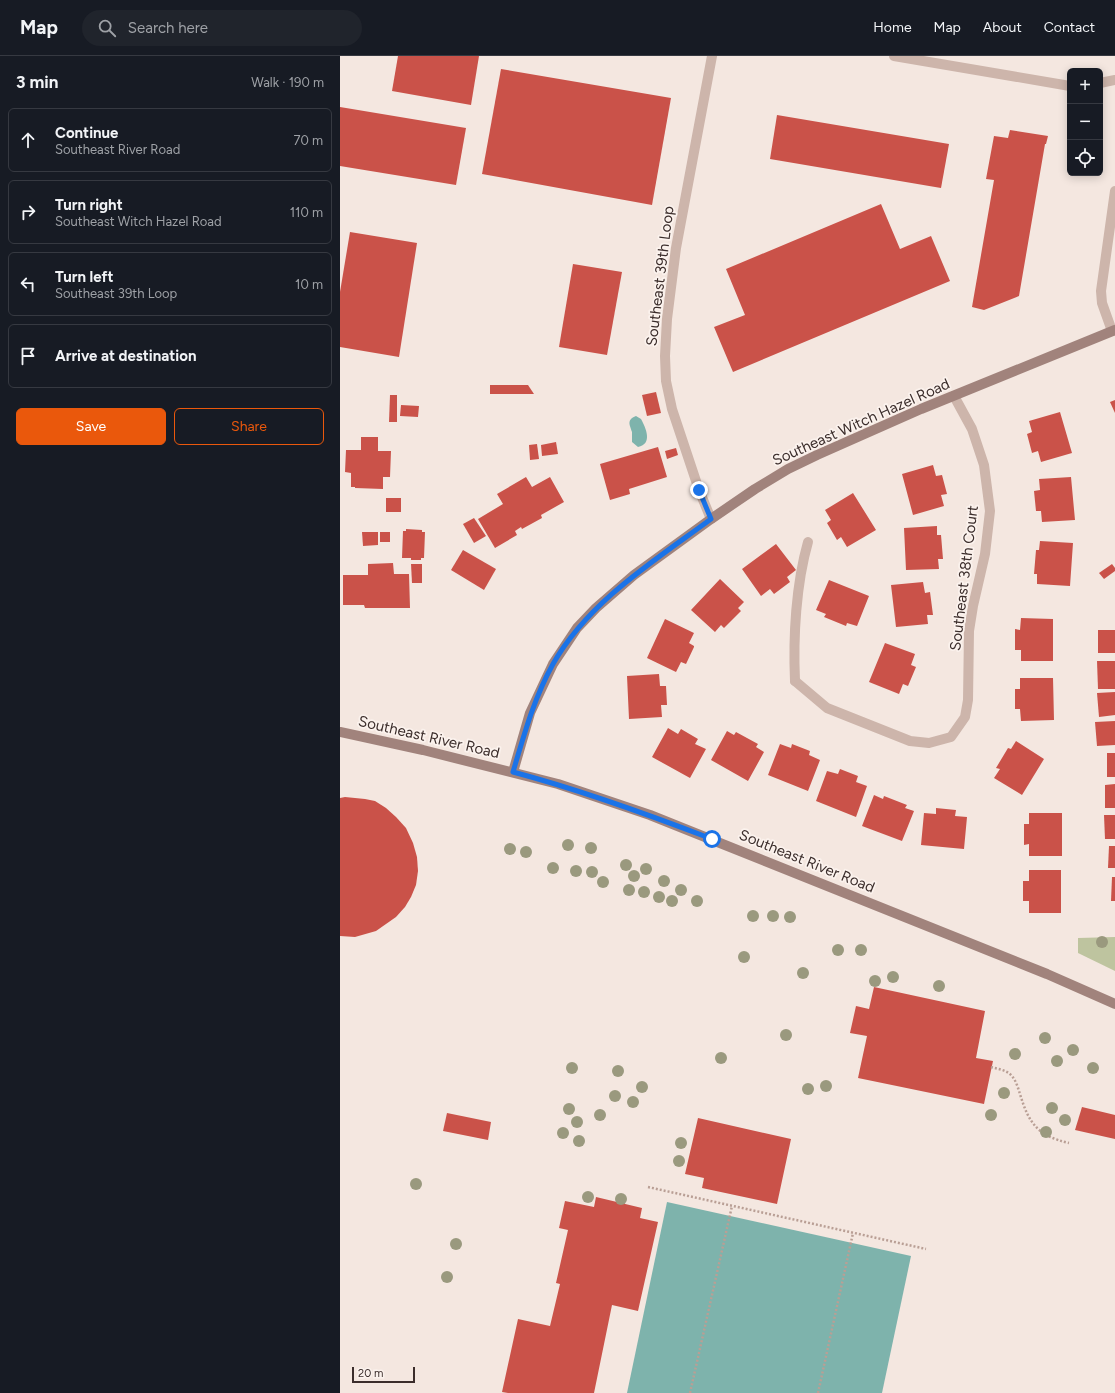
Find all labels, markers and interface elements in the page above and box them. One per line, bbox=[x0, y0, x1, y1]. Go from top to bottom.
search box bbox=[82, 10, 362, 46]
text: Map bbox=[20, 16, 58, 39]
icon: search bbox=[96, 17, 118, 39]
text: Search here bbox=[128, 19, 208, 37]
text: Home bbox=[873, 19, 912, 36]
text: Map bbox=[934, 19, 961, 36]
text: About bbox=[983, 19, 1022, 36]
text: Contact bbox=[1044, 19, 1095, 36]
map controls bbox=[1067, 68, 1103, 176]
button: + bbox=[1067, 68, 1103, 104]
text: 3 min bbox=[16, 72, 58, 92]
text: Walk · 190 m bbox=[251, 75, 324, 90]
button: − bbox=[1067, 104, 1103, 140]
text: Continue bbox=[55, 124, 118, 142]
icon: ahead bbox=[17, 129, 39, 151]
text: 70 m bbox=[293, 133, 323, 148]
button: locate bbox=[1067, 140, 1103, 176]
text: Southeast River Road bbox=[55, 142, 180, 157]
text: Turn right bbox=[55, 196, 123, 214]
icon: right bbox=[17, 201, 39, 223]
text: 110 m bbox=[290, 205, 323, 220]
street label: Southeast 39th Loop bbox=[642, 205, 678, 347]
text: Southeast Witch Hazel Road bbox=[55, 214, 222, 229]
text: Turn left bbox=[55, 268, 113, 286]
icon: left bbox=[17, 273, 39, 295]
text: 10 m bbox=[295, 277, 323, 292]
text: Southeast 39th Loop bbox=[55, 286, 177, 301]
icon: arrive bbox=[17, 345, 39, 367]
text: Arrive at destination bbox=[55, 347, 196, 365]
street label: Southeast Witch Hazel Road bbox=[770, 375, 952, 469]
button: Save bbox=[16, 408, 166, 445]
button: Share bbox=[174, 408, 324, 445]
route end bbox=[690, 481, 708, 499]
street label: Southeast 38th Court bbox=[946, 504, 982, 652]
street label: Southeast River Road bbox=[357, 712, 501, 762]
street label: Southeast River Road bbox=[737, 826, 877, 896]
route start bbox=[703, 830, 721, 848]
scale bar bbox=[352, 1365, 415, 1384]
text: 20 m bbox=[358, 1367, 383, 1380]

